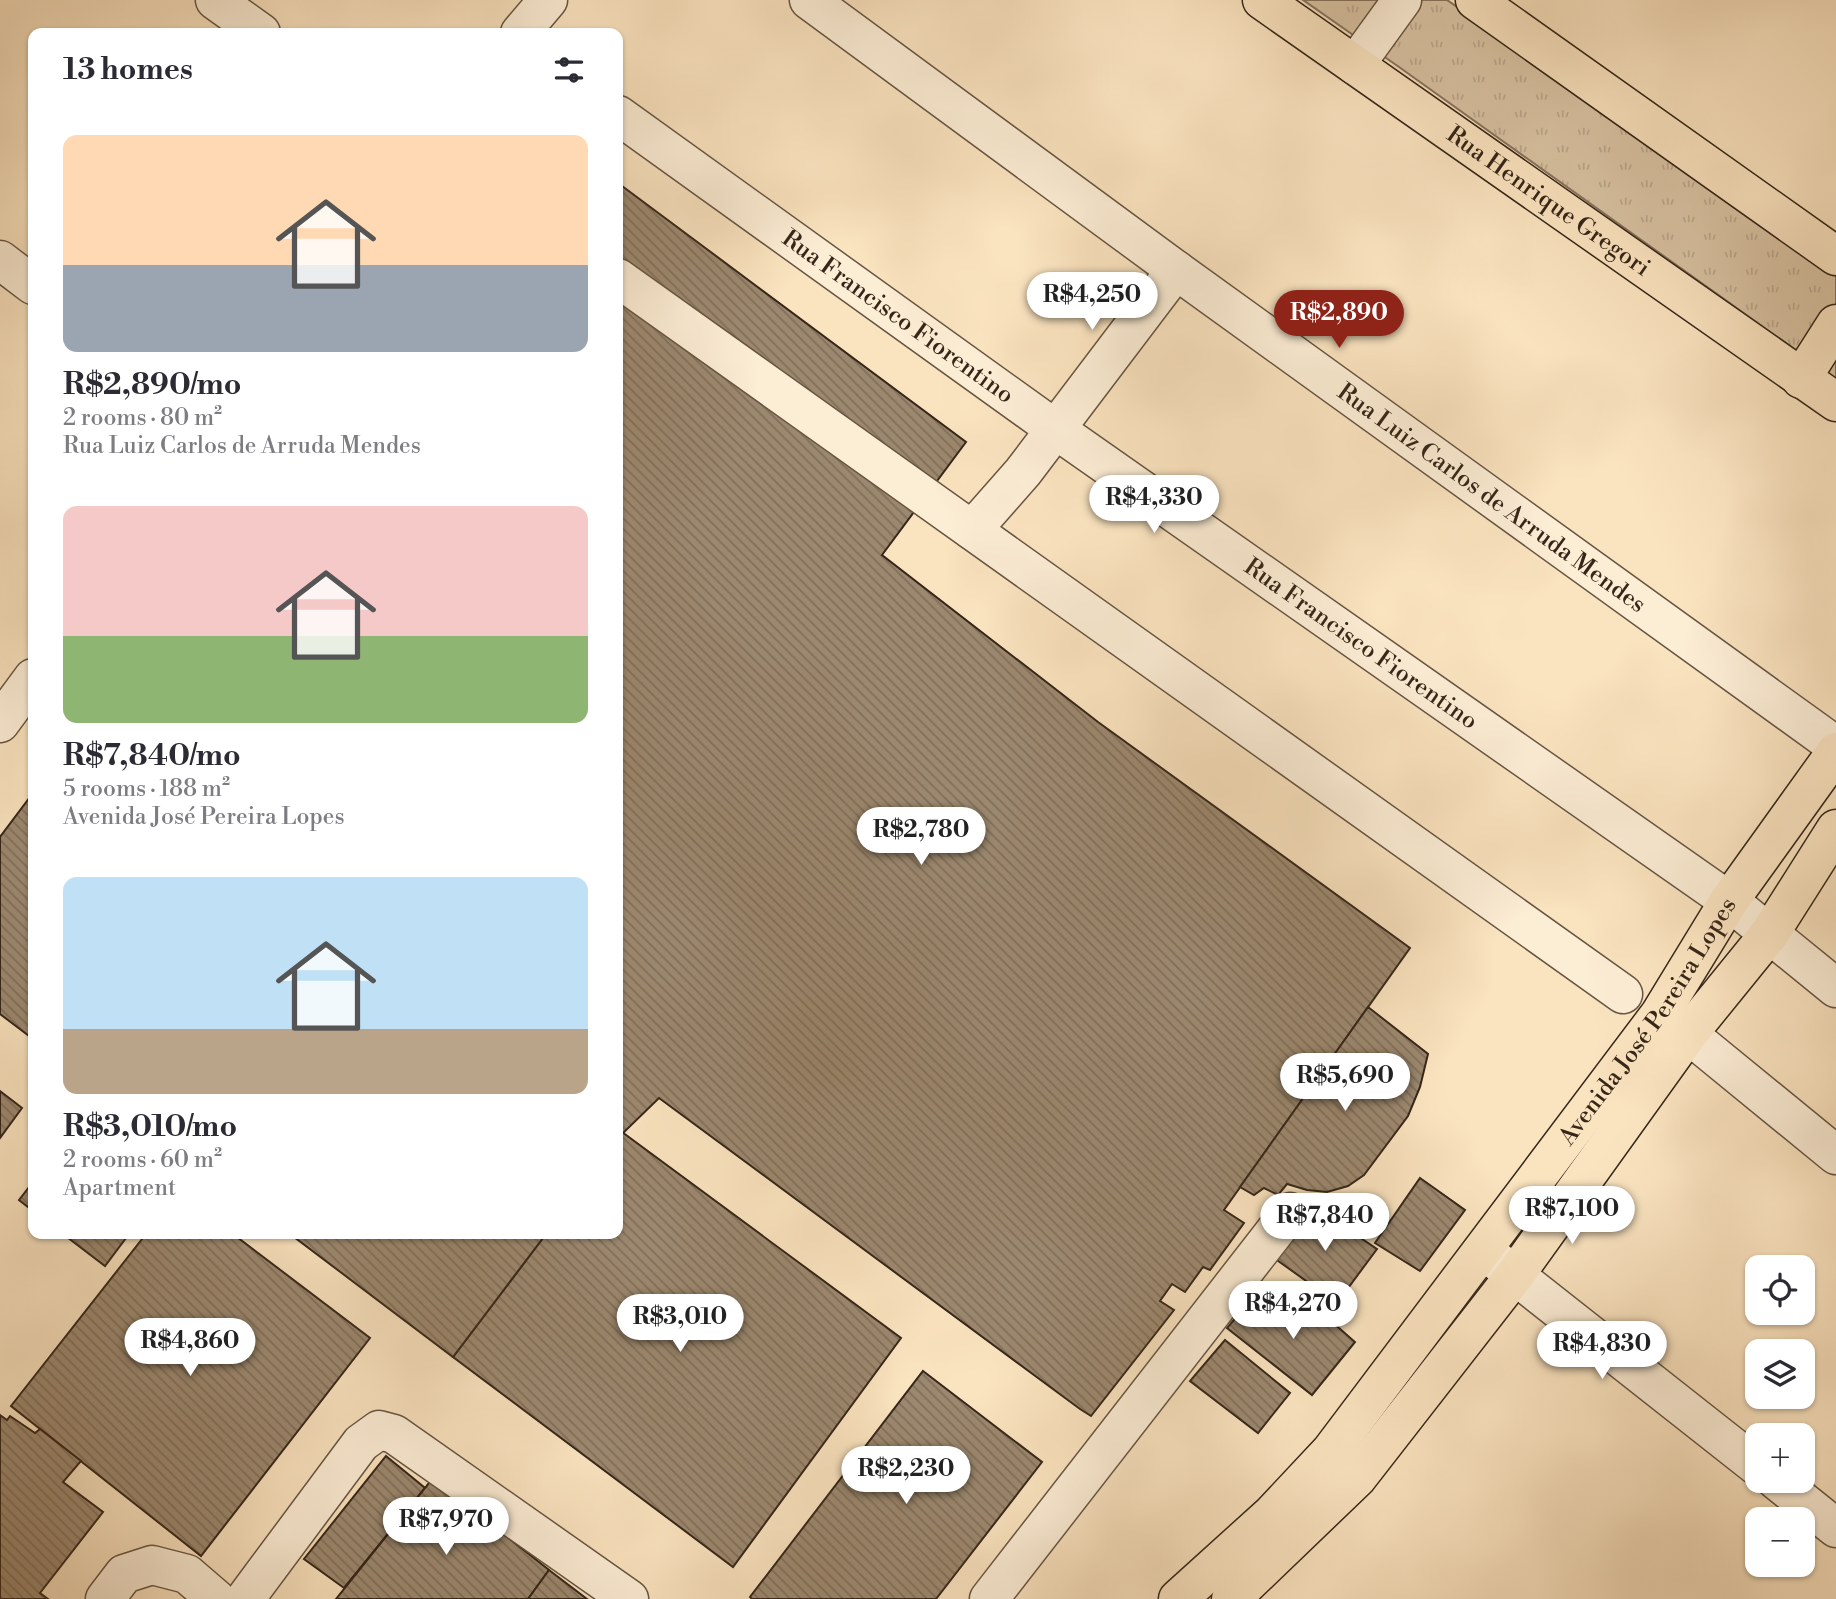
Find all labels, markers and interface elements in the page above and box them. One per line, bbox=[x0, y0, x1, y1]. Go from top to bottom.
text: 13 homes bbox=[63, 51, 193, 89]
icon: filters bbox=[550, 51, 588, 89]
street label: Rua Henrique Gregori bbox=[1440, 120, 1656, 283]
icon: home bbox=[263, 181, 389, 307]
street label: Rua Francisco Fiorentino bbox=[776, 224, 1019, 411]
pin: R$4,250 bbox=[1027, 272, 1157, 332]
text: R$4,250 bbox=[1043, 281, 1141, 309]
pin: R$2,890 bbox=[1274, 290, 1404, 350]
text: R$2,890 bbox=[1290, 299, 1388, 327]
text: R$2,890/mo bbox=[63, 366, 242, 404]
street label: Rua Luiz Carlos de Arruda Mendes bbox=[1331, 377, 1651, 620]
text: 2 rooms · 80 m² bbox=[63, 404, 222, 432]
text: Rua Luiz Carlos de Arruda Mendes bbox=[63, 432, 421, 460]
pin: R$4,330 bbox=[1089, 476, 1219, 535]
text: R$4,330 bbox=[1105, 484, 1203, 512]
icon: home bbox=[263, 552, 389, 678]
street label: Rua Francisco Fiorentino bbox=[1238, 552, 1483, 736]
text: R$7,840/mo bbox=[63, 737, 241, 775]
text: 5 rooms · 188 m² bbox=[63, 775, 230, 803]
text: Avenida José Pereira Lopes bbox=[63, 803, 345, 831]
pin: R$2,780 bbox=[856, 808, 986, 867]
text: R$2,780 bbox=[873, 816, 969, 844]
street label: Avenida José Pereira Lopes bbox=[1552, 892, 1743, 1152]
icon: home bbox=[263, 923, 389, 1049]
pin: R$5,690 bbox=[1280, 1054, 1410, 1113]
text: R$5,690 bbox=[1296, 1062, 1394, 1090]
text: R$3,010/mo bbox=[63, 1108, 237, 1146]
text: 2 rooms · 60 m² bbox=[63, 1146, 222, 1174]
text: Apartment bbox=[63, 1174, 176, 1202]
pin: R$7,100 bbox=[1507, 1186, 1637, 1246]
pin: R$7,840 bbox=[1260, 1194, 1390, 1253]
text: R$7,100 bbox=[1525, 1195, 1619, 1223]
text: R$7,840 bbox=[1276, 1202, 1374, 1230]
map controls bbox=[1745, 1255, 1815, 1577]
button: locate bbox=[1745, 1255, 1815, 1325]
pin: R$4,270 bbox=[1228, 1282, 1358, 1341]
text: R$4,270 bbox=[1245, 1290, 1341, 1318]
pin: R$3,010 bbox=[615, 1294, 745, 1354]
text: R$3,010 bbox=[633, 1303, 727, 1331]
pin: R$4,860 bbox=[125, 1318, 255, 1378]
pin: R$4,830 bbox=[1537, 1322, 1667, 1381]
text: R$4,860 bbox=[140, 1327, 240, 1355]
text: R$4,830 bbox=[1553, 1330, 1651, 1358]
button: layers bbox=[1745, 1339, 1815, 1409]
button: + bbox=[1745, 1423, 1815, 1493]
pin: R$2,230 bbox=[841, 1446, 971, 1506]
text: R$2,230 bbox=[857, 1455, 955, 1483]
pin: R$7,970 bbox=[381, 1498, 511, 1557]
text: R$7,970 bbox=[399, 1506, 493, 1534]
button: − bbox=[1745, 1507, 1815, 1577]

